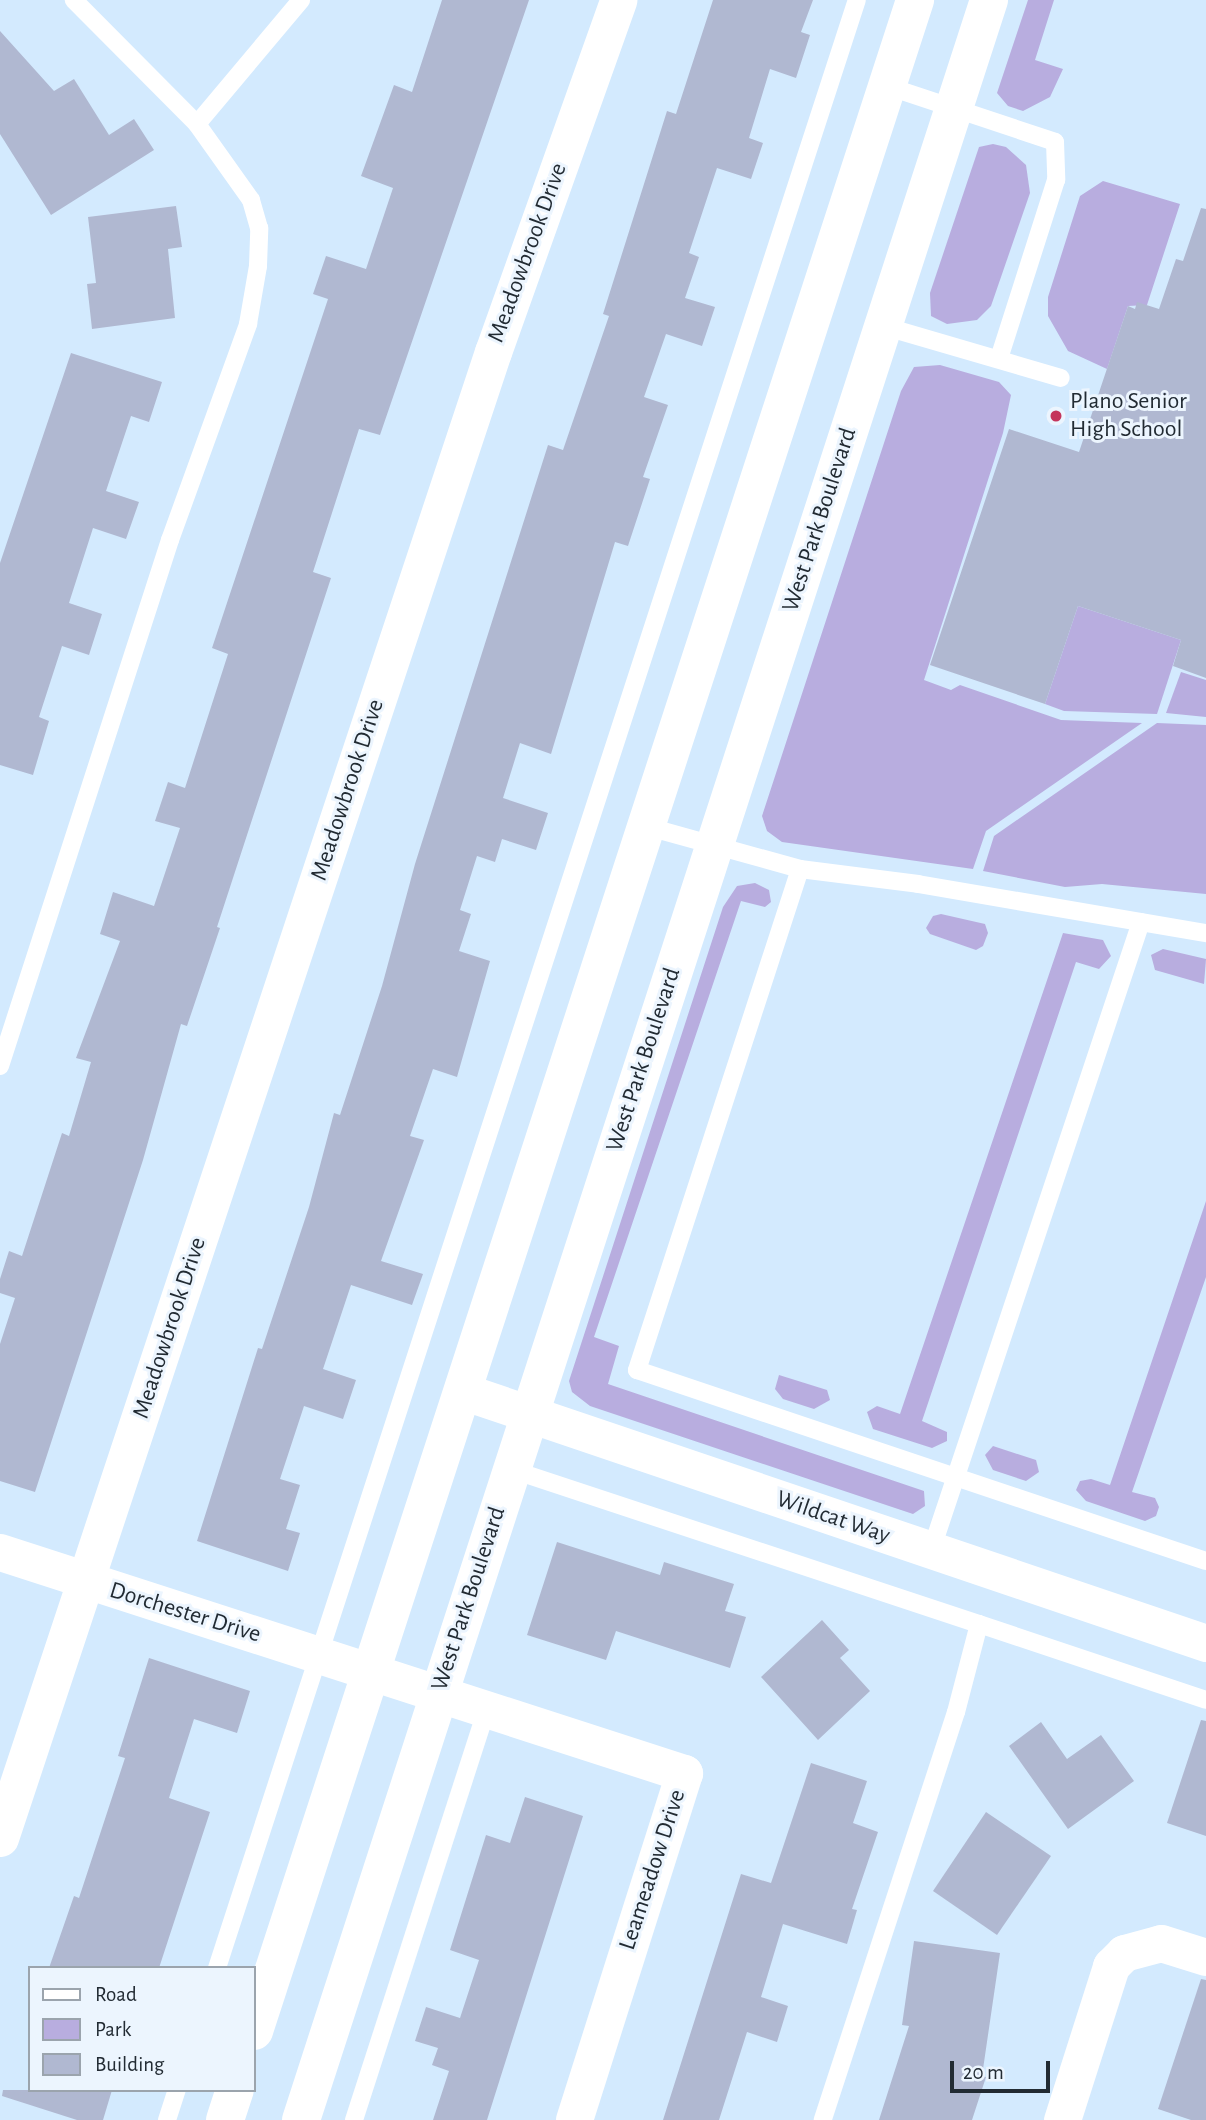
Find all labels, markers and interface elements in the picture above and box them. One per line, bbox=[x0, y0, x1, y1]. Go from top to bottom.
street label: Meadowbrook Drive bbox=[482, 159, 574, 347]
place label: Plano Senior High School bbox=[1070, 388, 1187, 444]
marker: Plano Senior High School bbox=[1048, 408, 1064, 424]
street label: West Park Boulevard bbox=[777, 424, 863, 616]
street label: Meadowbrook Drive bbox=[305, 696, 391, 884]
street label: West Park Boulevard bbox=[601, 964, 687, 1156]
street label: Meadowbrook Drive bbox=[127, 1234, 213, 1422]
street label: Wildcat Way bbox=[772, 1485, 894, 1551]
street label: West Park Boulevard bbox=[426, 1503, 512, 1695]
street label: Dorchester Drive bbox=[106, 1576, 264, 1650]
street label: Leameadow Drive bbox=[614, 1786, 692, 1954]
legend bbox=[28, 1966, 256, 2092]
text: Road bbox=[95, 1984, 137, 2005]
text: Park bbox=[95, 2019, 131, 2040]
scale bar bbox=[954, 2046, 1054, 2090]
text: Building bbox=[95, 2054, 164, 2075]
text: 20 m bbox=[963, 2062, 1004, 2083]

